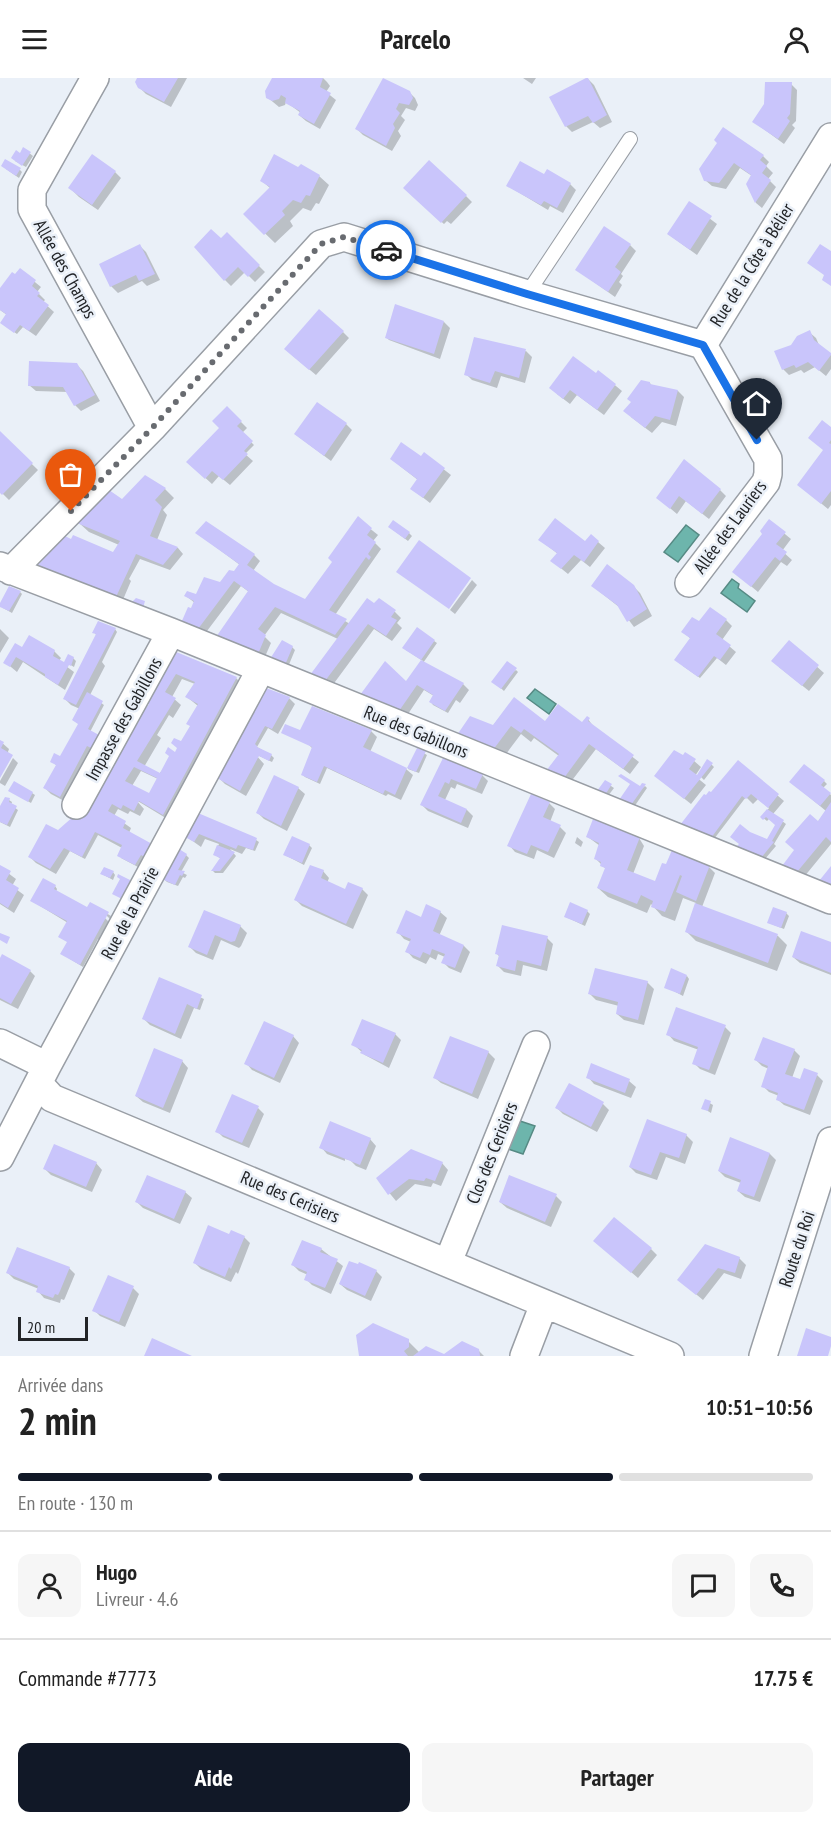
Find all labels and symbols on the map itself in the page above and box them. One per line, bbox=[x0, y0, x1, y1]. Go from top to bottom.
street label: Rue de la Côte à Bélier bbox=[704, 199, 799, 331]
street label: Allée des Champs bbox=[29, 215, 102, 322]
courier bbox=[356, 220, 416, 280]
pin bbox=[731, 378, 782, 440]
pin bbox=[45, 449, 96, 511]
street label: Allée des Lauriers bbox=[688, 475, 771, 578]
street label: Impasse des Gabillons bbox=[80, 653, 167, 784]
street label: Rue des Gabillons bbox=[361, 700, 472, 763]
street label: Rue de la Prairie bbox=[95, 862, 164, 963]
street label: Clos des Cerisiers bbox=[461, 1099, 522, 1207]
street label: Rue des Cerisiers bbox=[237, 1165, 343, 1228]
street label: Route du Roi bbox=[773, 1208, 820, 1290]
scale bar bbox=[18, 1314, 88, 1342]

